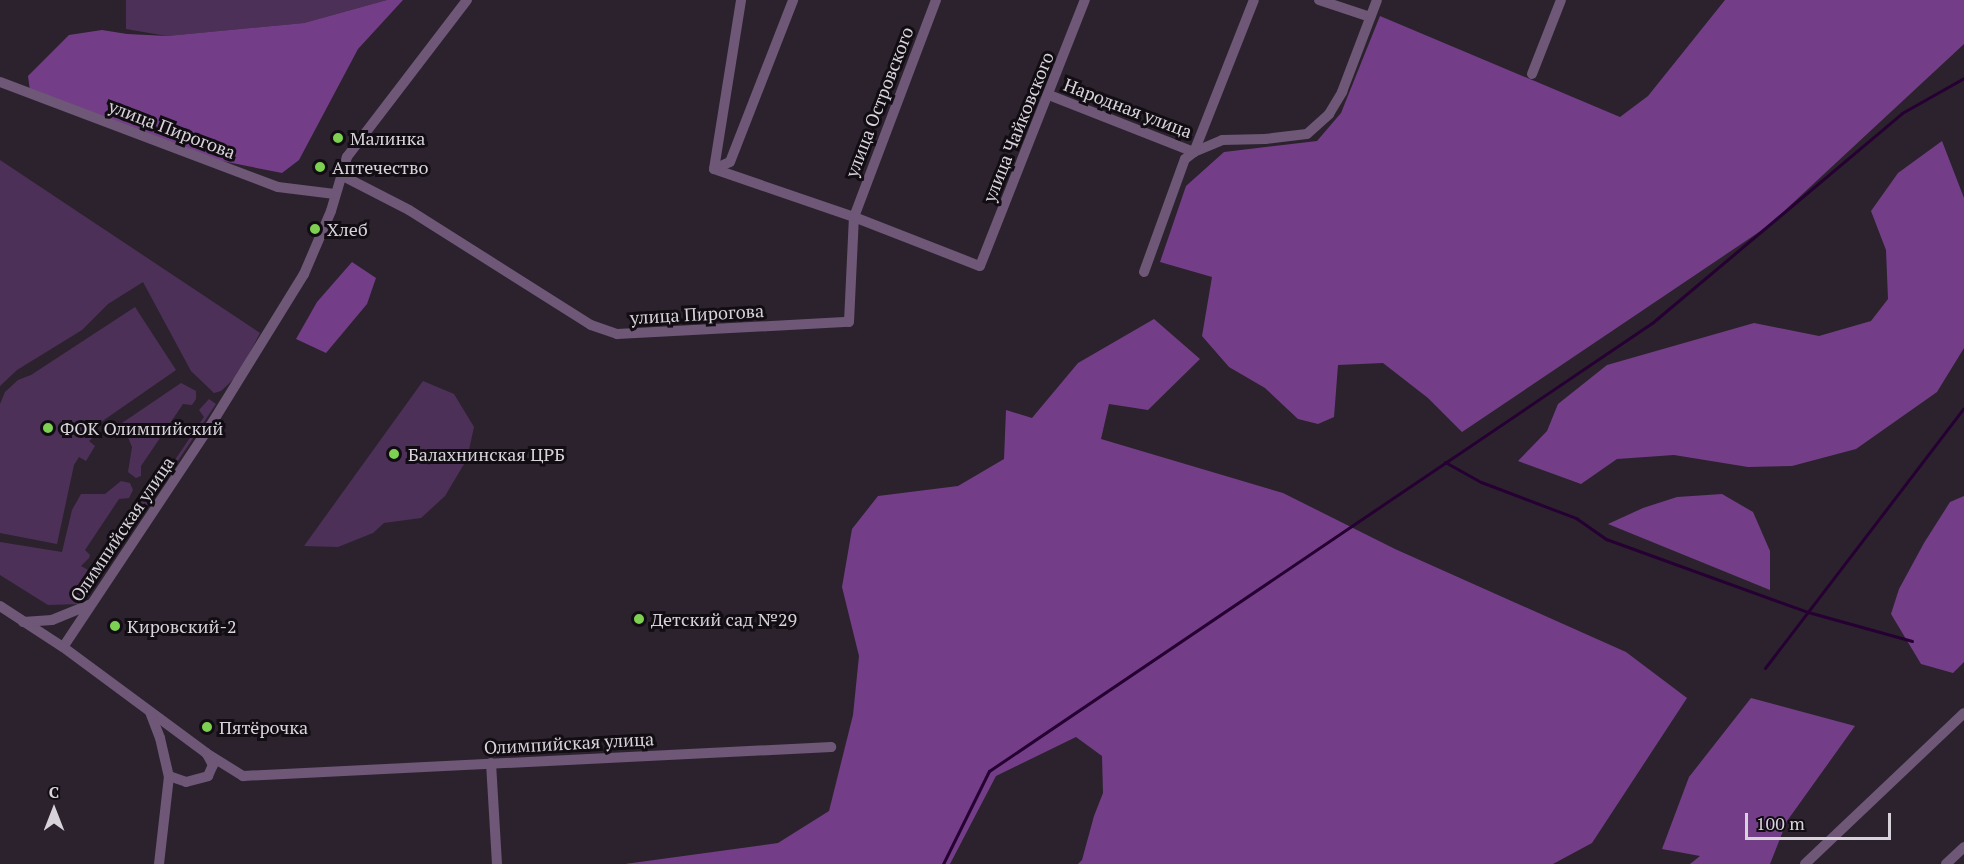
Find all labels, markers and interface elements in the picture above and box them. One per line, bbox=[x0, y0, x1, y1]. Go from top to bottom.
street label: улица Островского bbox=[840, 24, 918, 180]
street label: улица Чайковского bbox=[978, 49, 1058, 205]
street label: Народная улица bbox=[1061, 74, 1195, 142]
street label: улица Пирогова bbox=[105, 95, 239, 163]
place label: Малинка bbox=[350, 127, 425, 149]
marker: Малинка bbox=[331, 131, 345, 145]
place label: Аптечество bbox=[332, 156, 428, 178]
marker: Аптечество bbox=[313, 160, 327, 174]
place label: Хлеб bbox=[327, 218, 368, 240]
marker: Хлеб bbox=[308, 222, 322, 236]
street label: улица Пирогова bbox=[629, 300, 765, 328]
place label: ФОК Олимпийский bbox=[60, 417, 223, 439]
marker: ФОК Олимпийский bbox=[41, 421, 55, 435]
place label: Балахнинская ЦРБ bbox=[408, 443, 565, 465]
marker: Балахнинская ЦРБ bbox=[385, 445, 403, 463]
street label: Олимпийская улица bbox=[65, 452, 179, 606]
place label: Детский сад №29 bbox=[651, 608, 797, 630]
marker: Детский сад №29 bbox=[632, 612, 646, 626]
place label: Кировский-2 bbox=[127, 615, 237, 637]
marker: Кировский-2 bbox=[108, 619, 122, 633]
place label: Пятёрочка bbox=[219, 716, 308, 738]
marker: Пятёрочка bbox=[200, 720, 214, 734]
street label: Олимпийская улица bbox=[483, 728, 655, 758]
north arrow bbox=[24, 780, 84, 840]
text: С bbox=[49, 781, 59, 803]
scale bar bbox=[1748, 801, 1894, 839]
text: 100 m bbox=[1756, 811, 1805, 835]

